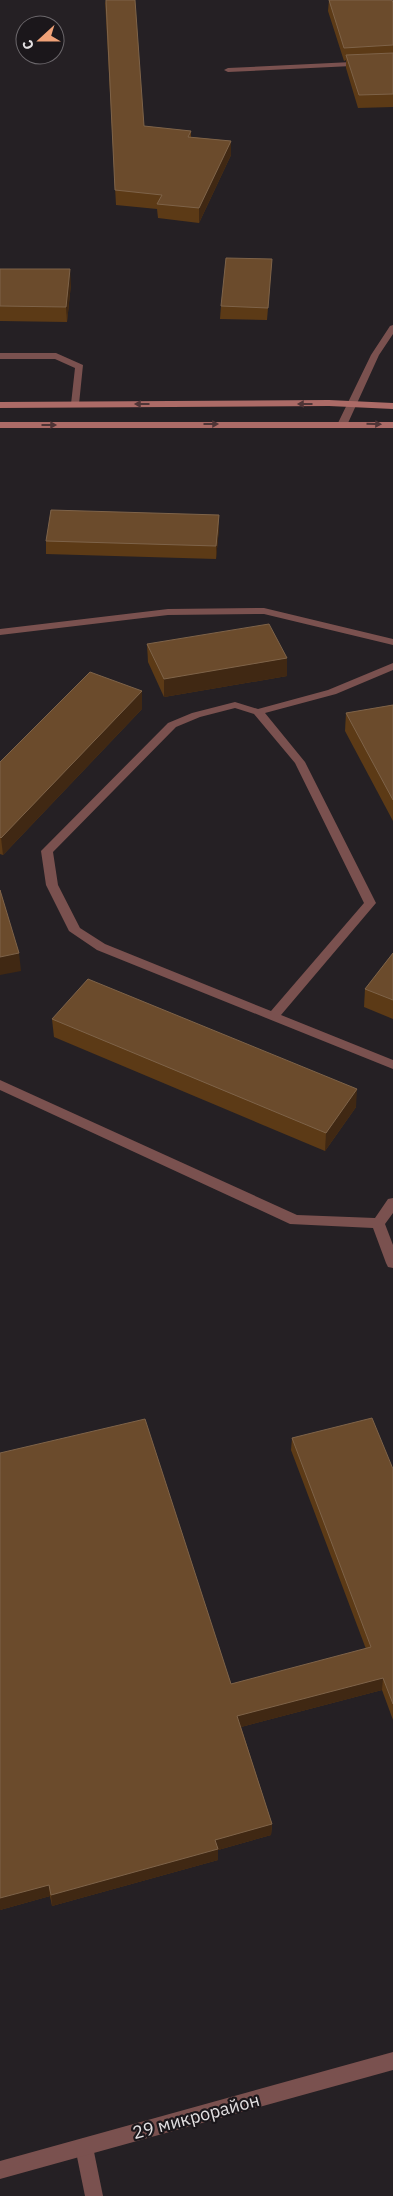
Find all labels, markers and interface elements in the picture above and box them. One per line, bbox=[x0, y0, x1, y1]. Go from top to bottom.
north arrow bbox=[15, 15, 65, 65]
text: С bbox=[18, 37, 38, 52]
one-way arrow bbox=[134, 400, 150, 408]
one-way arrow bbox=[296, 400, 312, 408]
one-way arrow bbox=[203, 420, 219, 428]
one-way arrow bbox=[41, 421, 57, 429]
one-way arrow bbox=[366, 421, 382, 429]
street label: 29 микрорайон bbox=[130, 2088, 262, 2144]

